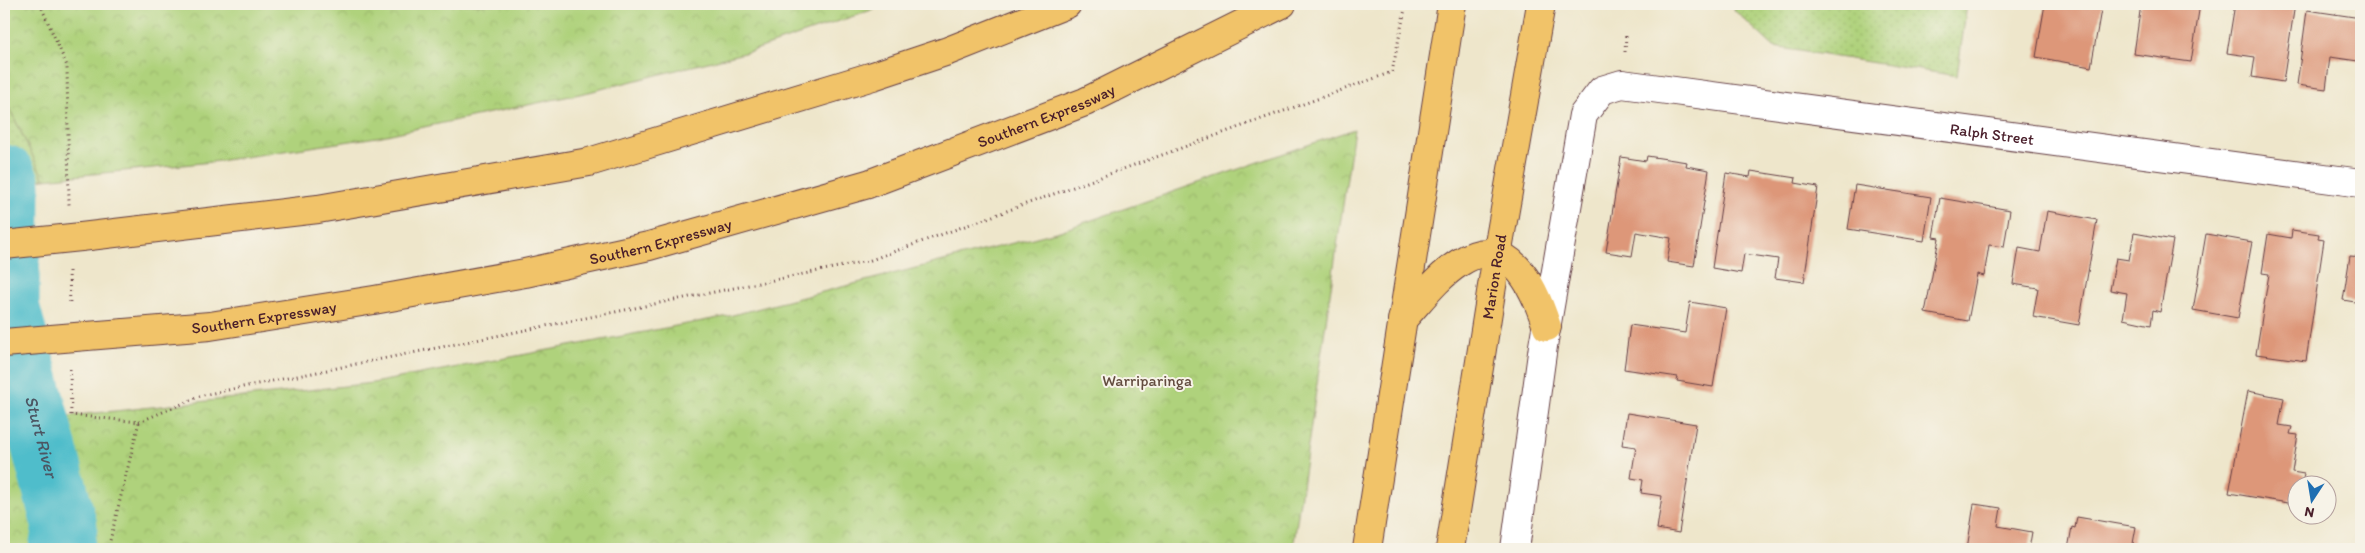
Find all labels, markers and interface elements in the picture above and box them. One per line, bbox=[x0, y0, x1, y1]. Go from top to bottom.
street label: Southern Expressway bbox=[975, 80, 1118, 152]
street label: Ralph Street bbox=[1949, 119, 2035, 149]
street label: Southern Expressway bbox=[588, 214, 734, 269]
street label: Marion Road bbox=[1478, 232, 1511, 321]
street label: Southern Expressway bbox=[191, 297, 338, 337]
park label: Warriparinga bbox=[1102, 371, 1192, 390]
water label: Sturt River bbox=[20, 393, 63, 482]
north arrow bbox=[2288, 476, 2338, 526]
text: N bbox=[2303, 503, 2316, 522]

